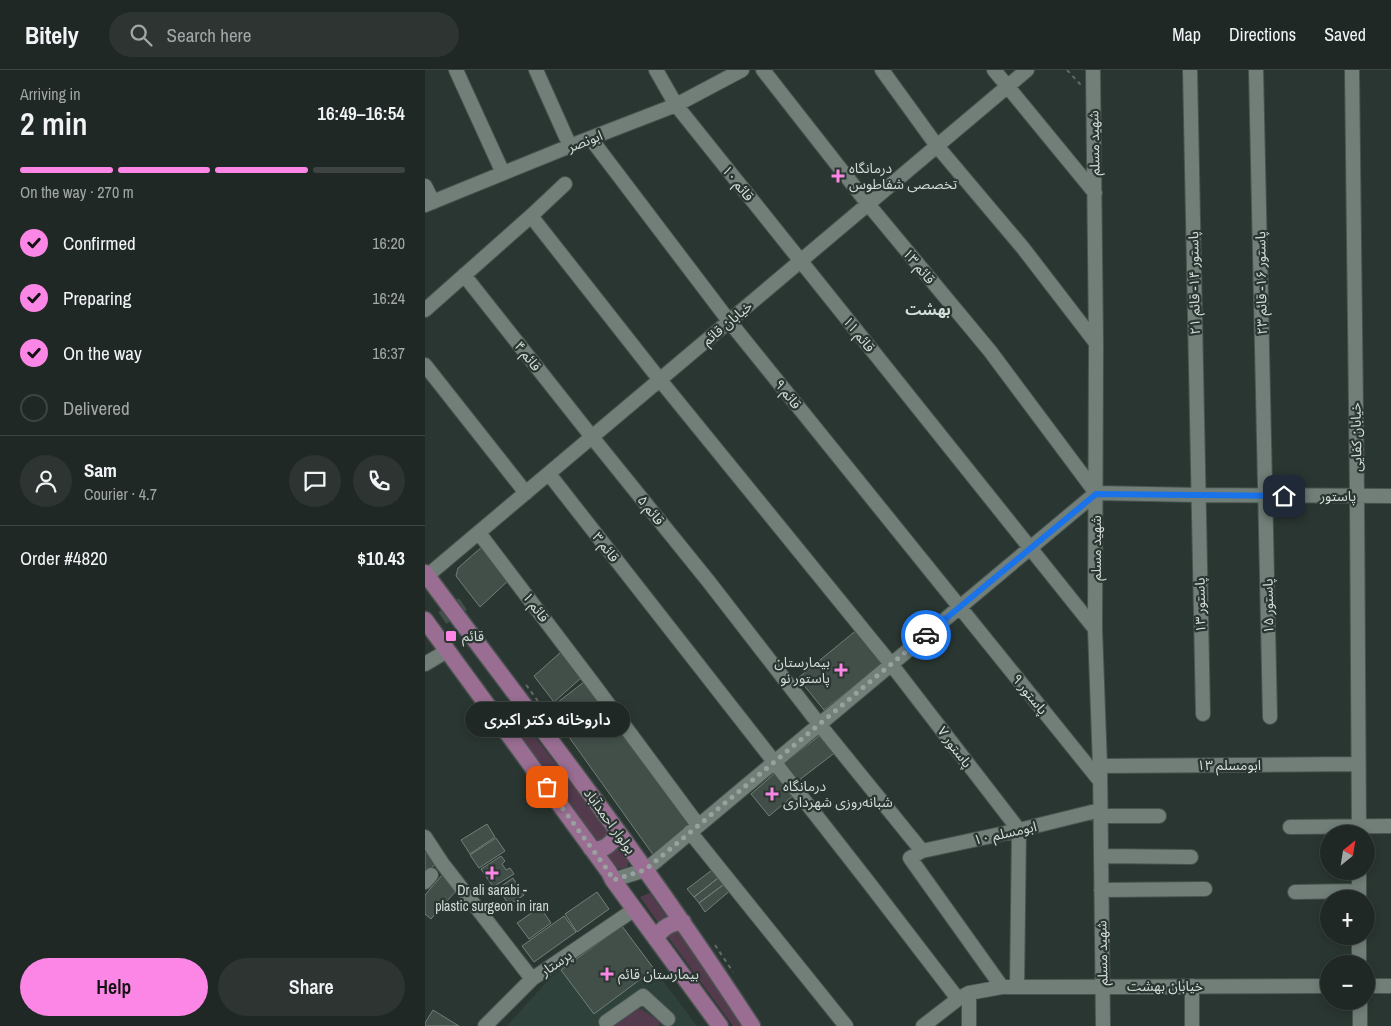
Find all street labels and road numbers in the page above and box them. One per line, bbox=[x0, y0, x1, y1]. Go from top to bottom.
street label: شهید مسلم bbox=[1084, 110, 1106, 176]
street label: ابونصر bbox=[564, 126, 605, 156]
street label: قائم ۱۰ bbox=[716, 161, 758, 206]
street label: پاستور ۱۴- قائم ۲۱ bbox=[1184, 231, 1206, 335]
street label: پاستور ۱۶- قائم ۲۳ bbox=[1251, 231, 1273, 335]
street label: قائم ۱۳ bbox=[897, 244, 939, 289]
street label: خیابان قائم bbox=[698, 297, 757, 351]
street label: قائم ۱۱ bbox=[837, 312, 879, 357]
street label: قائم ۴ bbox=[509, 337, 545, 376]
street label: قائم ۹ bbox=[769, 375, 805, 414]
street label: خیابان کفایی bbox=[1346, 402, 1366, 472]
street label: پاستور bbox=[1319, 487, 1356, 506]
street label: قائم ۵ bbox=[632, 491, 668, 530]
street label: شهید مسلم bbox=[1087, 515, 1107, 581]
street label: قائم ۳ bbox=[587, 528, 623, 567]
street label: پاستور ۱۳ bbox=[1191, 577, 1211, 633]
street label: پاستور ۱۵ bbox=[1259, 578, 1279, 634]
street label: قائم ۱ bbox=[517, 588, 553, 627]
street label: پاستور ۹ bbox=[1007, 670, 1052, 719]
street label: پاستور ۷ bbox=[933, 723, 976, 772]
street label: ابومسلم ۱۳ bbox=[1197, 756, 1261, 776]
street label: بولوار احمدآباد bbox=[580, 784, 640, 858]
street label: ابومسلم ۱۰ bbox=[972, 817, 1039, 851]
street label: شهید مسلم bbox=[1092, 920, 1114, 986]
street label: پرستار bbox=[536, 946, 576, 982]
street label: خیابان بهشت bbox=[1127, 977, 1203, 995]

